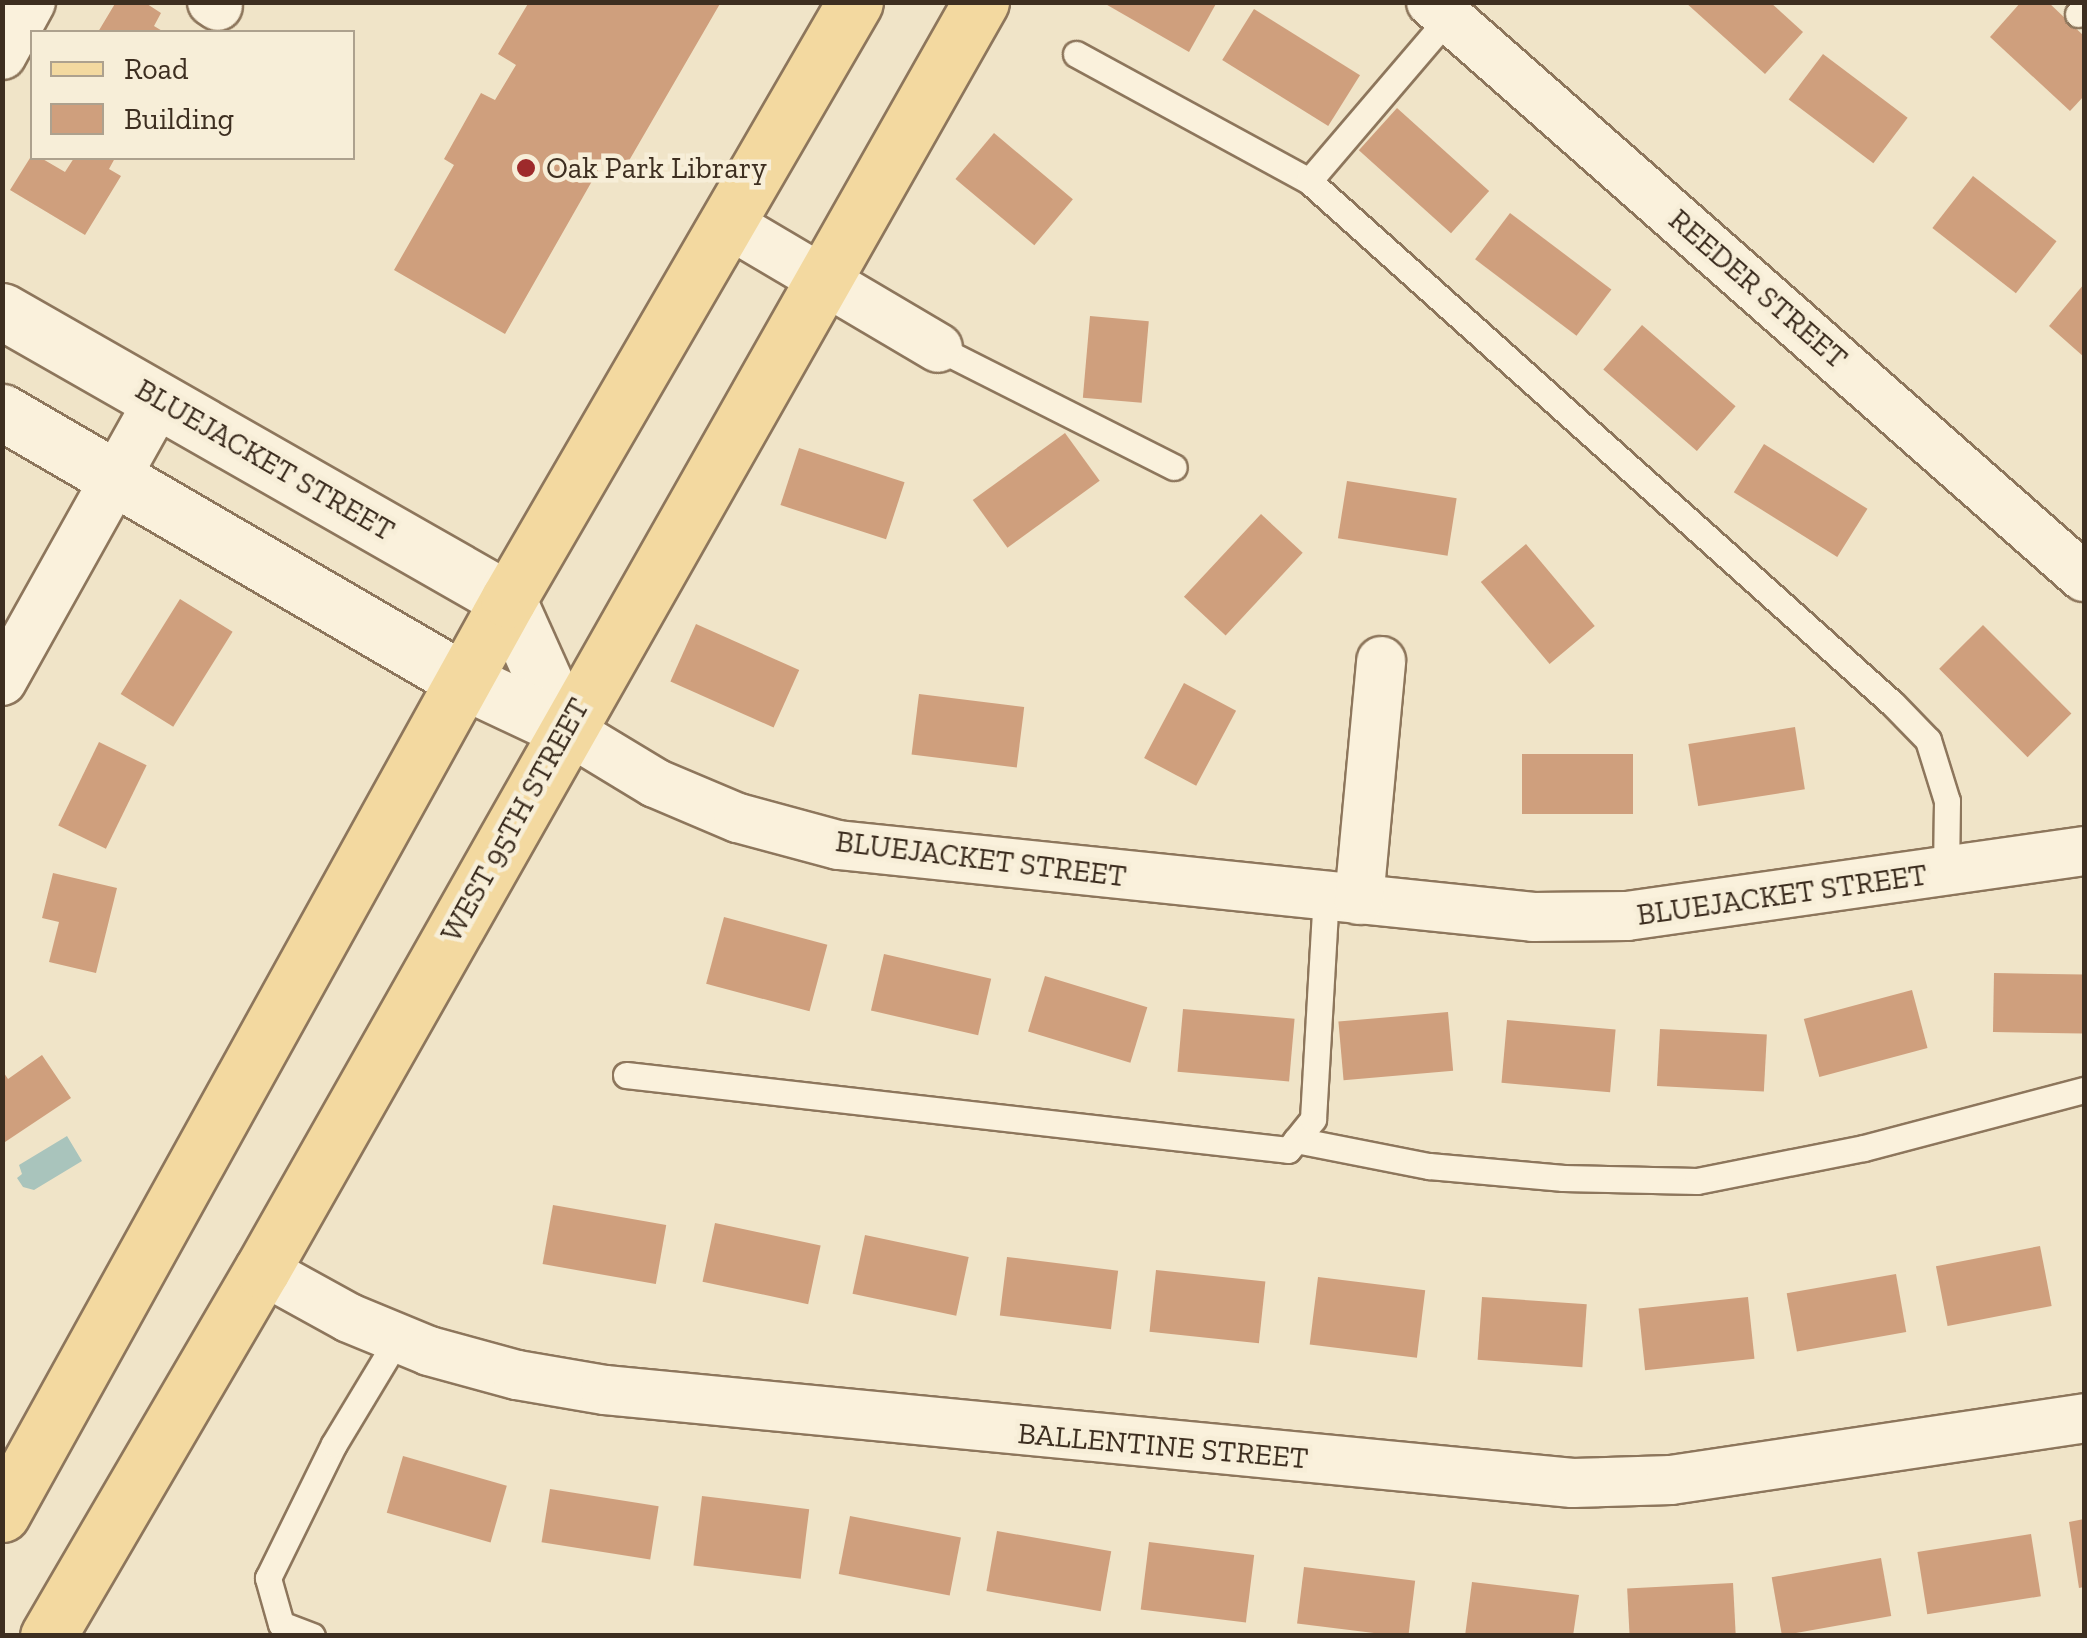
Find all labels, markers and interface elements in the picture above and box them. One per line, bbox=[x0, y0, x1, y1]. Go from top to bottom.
legend bbox=[30, 30, 355, 160]
text: Road bbox=[124, 51, 189, 87]
text: Building bbox=[124, 101, 234, 137]
place label: Oak Park Library bbox=[546, 150, 767, 186]
marker: Oak Park Library bbox=[515, 157, 537, 179]
street label: REEDER STREET bbox=[1661, 202, 1855, 376]
street label: BLUEJACKET STREET bbox=[129, 371, 401, 549]
street label: WEST 95TH STREET bbox=[433, 692, 597, 948]
street label: BLUEJACKET STREET bbox=[833, 823, 1129, 895]
street label: BLUEJACKET STREET bbox=[1634, 857, 1930, 933]
street label: BALLENTINE STREET bbox=[1016, 1415, 1310, 1477]

